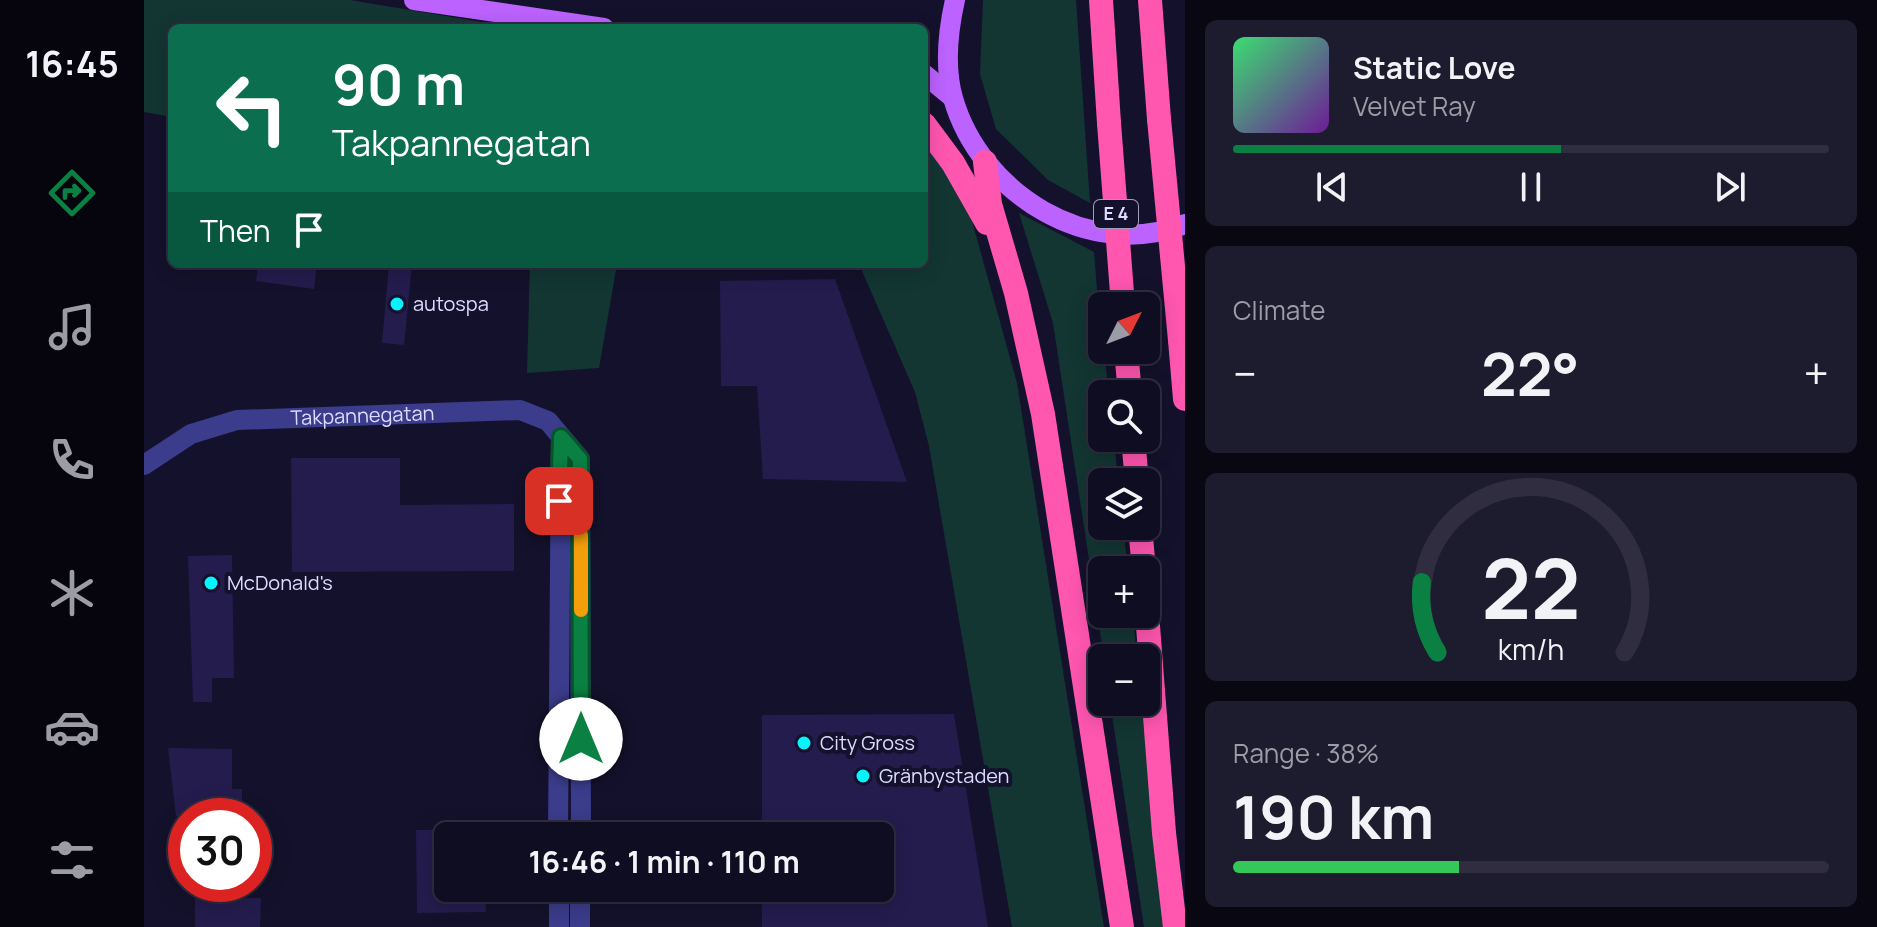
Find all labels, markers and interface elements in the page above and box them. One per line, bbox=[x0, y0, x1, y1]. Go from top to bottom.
text: 16:45 bbox=[25, 39, 119, 88]
text: 90 m bbox=[332, 45, 465, 122]
text: Static Love bbox=[1353, 47, 1516, 88]
icon: left bbox=[200, 56, 304, 160]
text: Velvet Ray bbox=[1353, 88, 1476, 124]
text: Takpannegatan bbox=[332, 118, 591, 167]
icon: directions bbox=[44, 165, 100, 221]
icon: previous bbox=[1310, 165, 1354, 209]
icon: pause bbox=[1509, 165, 1553, 209]
icon: next bbox=[1708, 165, 1752, 209]
road number: E 4 bbox=[1094, 200, 1138, 228]
icon: arrive bbox=[287, 208, 331, 252]
text: Then bbox=[200, 210, 271, 251]
place label: autospa bbox=[413, 290, 489, 317]
north arrow bbox=[1088, 292, 1160, 364]
map controls bbox=[1088, 292, 1160, 716]
text: Climate bbox=[1233, 292, 1325, 328]
marker: autospa bbox=[388, 295, 406, 313]
icon: music bbox=[44, 299, 100, 355]
text: 22° bbox=[1481, 332, 1579, 414]
text: − bbox=[1233, 343, 1257, 403]
text: + bbox=[1804, 343, 1829, 403]
button: search bbox=[1088, 380, 1160, 452]
street label: Takpannegatan bbox=[290, 399, 435, 431]
icon: phone bbox=[44, 432, 100, 488]
pin bbox=[525, 467, 593, 535]
button: layers bbox=[1088, 468, 1160, 540]
icon: arrive bbox=[537, 479, 581, 523]
text: 22 bbox=[1481, 529, 1581, 643]
button: + bbox=[1088, 556, 1160, 628]
icon: climate bbox=[44, 565, 100, 621]
place label: McDonald's bbox=[227, 569, 333, 596]
marker: McDonald's bbox=[202, 574, 220, 592]
text: km/h bbox=[1498, 630, 1564, 669]
button: − bbox=[1088, 644, 1160, 716]
position arrow bbox=[539, 697, 623, 781]
icon: car bbox=[44, 699, 100, 755]
place label: City Gross bbox=[820, 729, 915, 756]
marker: City Gross bbox=[795, 734, 813, 752]
text: Range · 38% bbox=[1233, 735, 1379, 771]
place label: Gränbystaden bbox=[879, 762, 1010, 789]
marker: Gränbystaden bbox=[854, 767, 872, 785]
text: 190 km bbox=[1233, 775, 1434, 857]
speed limit sign: 30 bbox=[168, 798, 272, 902]
icon: filters bbox=[44, 832, 100, 888]
text: 16:46 · 1 min · 110 m bbox=[528, 841, 800, 882]

